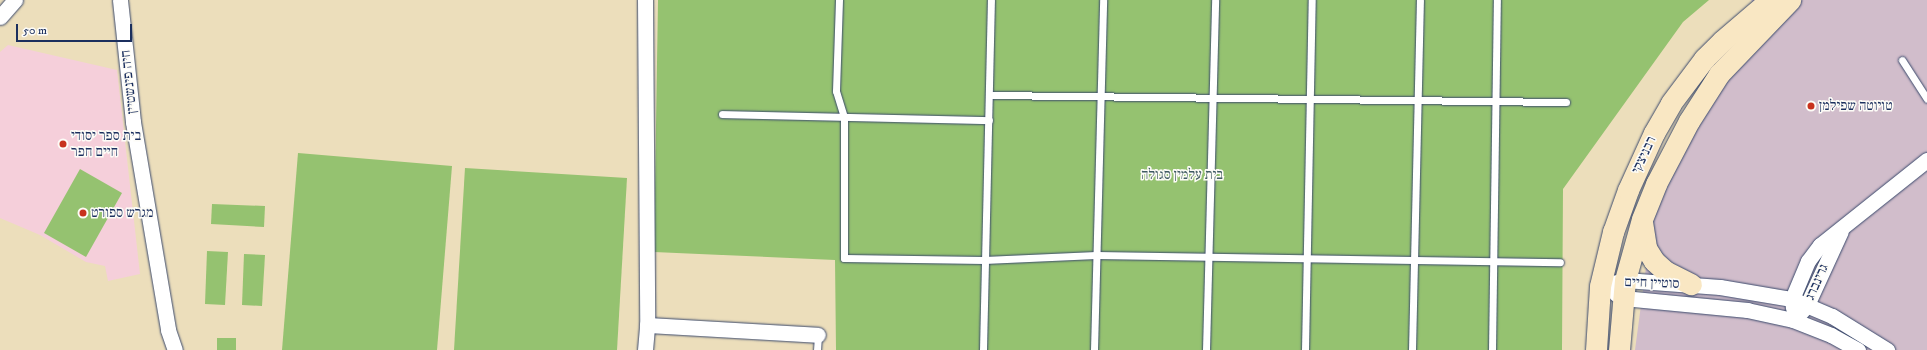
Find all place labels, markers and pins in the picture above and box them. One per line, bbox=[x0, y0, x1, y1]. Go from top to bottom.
place label: טויוטה שפילמן bbox=[1819, 98, 1893, 114]
marker: טויוטה שפילמן bbox=[1806, 101, 1816, 111]
place label: בית ספר יסודי חיים חפר bbox=[71, 128, 141, 160]
marker: בית ספר יסודי חיים חפר bbox=[58, 139, 68, 149]
place label: מגרש ספורט bbox=[91, 205, 154, 221]
marker: מגרש ספורט bbox=[78, 208, 88, 218]

